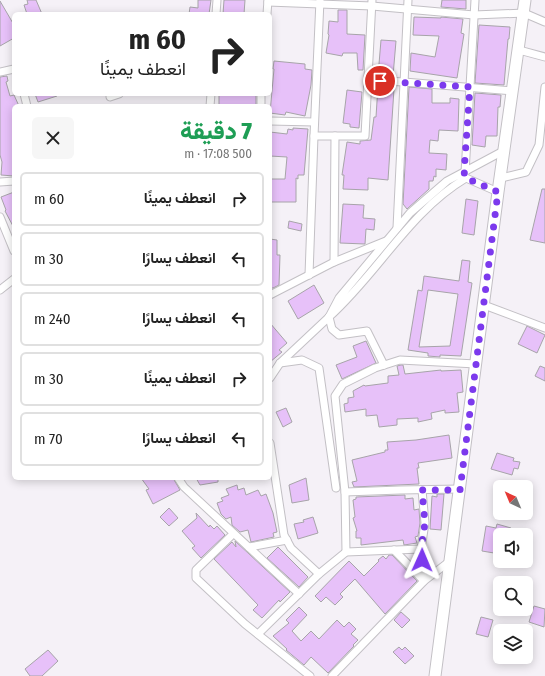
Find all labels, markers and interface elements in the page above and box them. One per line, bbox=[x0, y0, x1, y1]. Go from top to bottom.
text: 60 m bbox=[129, 23, 186, 56]
icon: right bbox=[200, 28, 252, 80]
text: انعطف يمينًا bbox=[100, 58, 186, 80]
pin bbox=[363, 64, 397, 98]
icon: arrive bbox=[369, 70, 391, 92]
button: close bbox=[32, 117, 74, 159]
text: 7 دقيقة bbox=[180, 117, 252, 145]
text: 500 m · 17:08 bbox=[184, 146, 252, 161]
icon: right bbox=[228, 188, 250, 210]
text: انعطف يمينًا bbox=[144, 189, 216, 207]
text: 60 m bbox=[34, 190, 64, 208]
icon: left bbox=[228, 248, 250, 270]
text: انعطف يسارًا bbox=[142, 249, 216, 267]
text: 30 m bbox=[34, 250, 64, 268]
icon: left bbox=[228, 308, 250, 330]
text: انعطف يسارًا bbox=[142, 309, 216, 327]
text: 240 m bbox=[34, 310, 70, 328]
icon: right bbox=[228, 368, 250, 390]
text: انعطف يمينًا bbox=[144, 369, 216, 387]
text: 30 m bbox=[34, 370, 64, 388]
icon: left bbox=[228, 428, 250, 450]
text: انعطف يسارًا bbox=[142, 429, 216, 447]
text: 70 m bbox=[34, 430, 63, 448]
north arrow bbox=[493, 480, 533, 520]
map controls bbox=[493, 480, 533, 664]
button: sound bbox=[493, 528, 533, 568]
position arrow bbox=[401, 539, 443, 581]
button: search bbox=[493, 576, 533, 616]
button: layers bbox=[493, 624, 533, 664]

